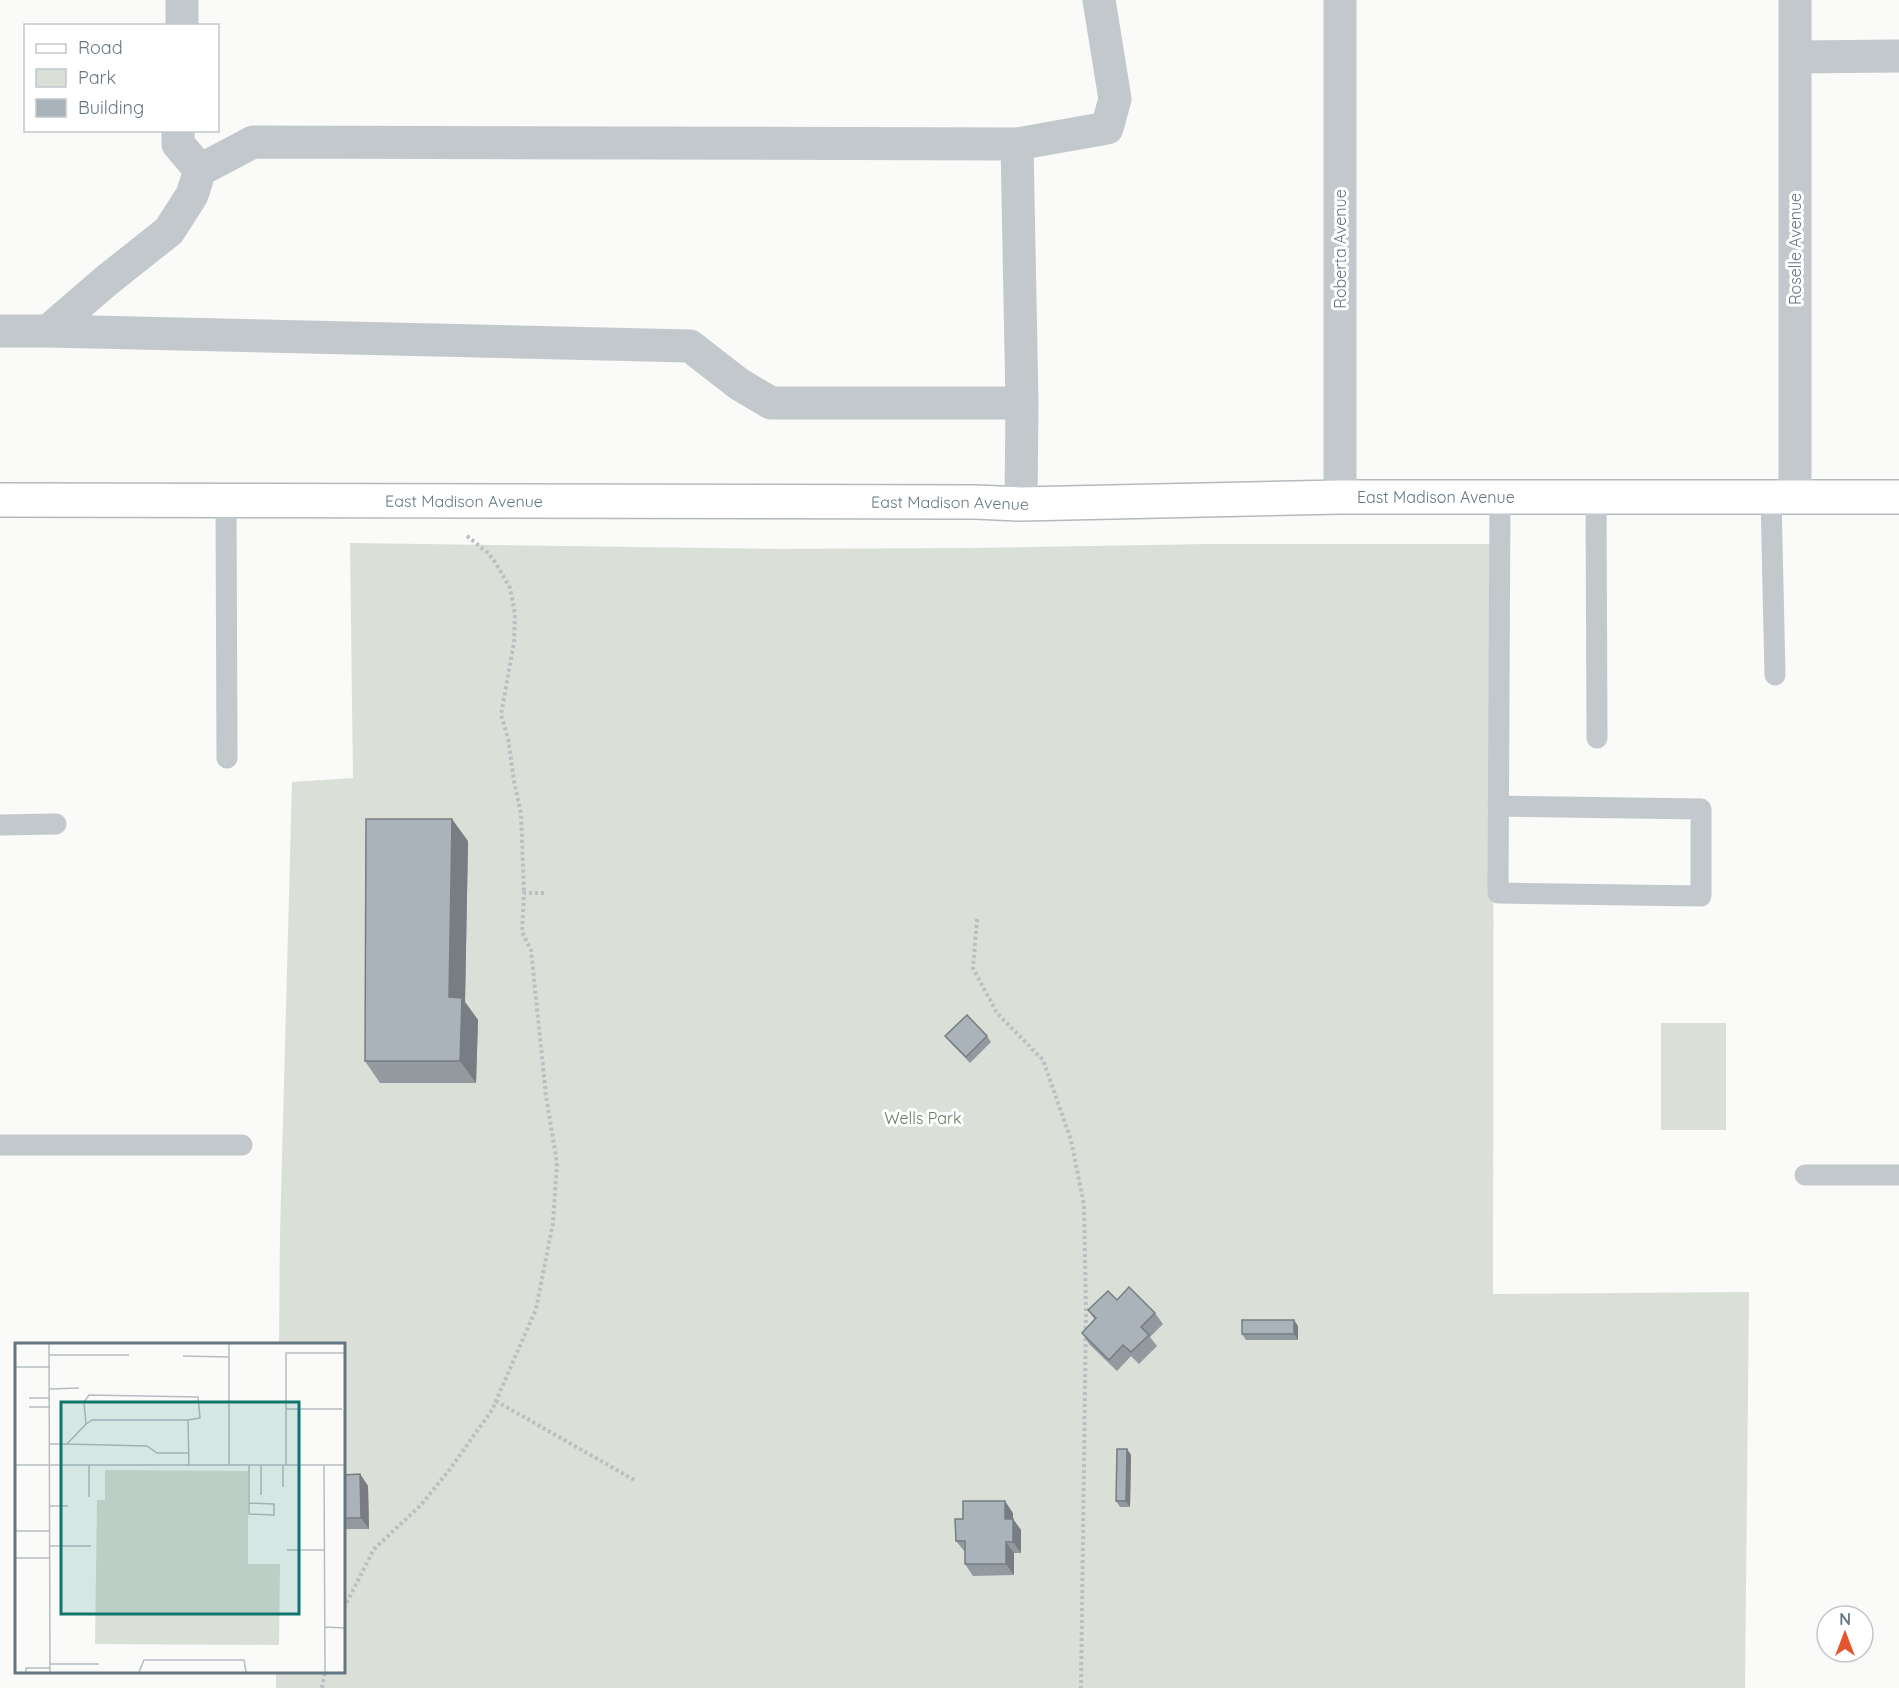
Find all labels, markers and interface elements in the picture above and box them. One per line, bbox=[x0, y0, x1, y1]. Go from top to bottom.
legend bbox=[24, 24, 219, 132]
text: Road bbox=[78, 36, 123, 59]
text: Park bbox=[78, 66, 116, 89]
text: Building bbox=[78, 96, 144, 119]
street label: Roberta Avenue bbox=[1330, 189, 1350, 309]
street label: Roselle Avenue bbox=[1785, 193, 1805, 305]
street label: East Madison Avenue bbox=[1357, 487, 1515, 507]
street label: East Madison Avenue bbox=[385, 491, 543, 511]
street label: East Madison Avenue bbox=[871, 492, 1029, 514]
park label: Wells Park bbox=[884, 1108, 962, 1128]
inset map bbox=[15, 1343, 345, 1673]
north arrow bbox=[1815, 1604, 1875, 1664]
text: N bbox=[1839, 1609, 1851, 1629]

